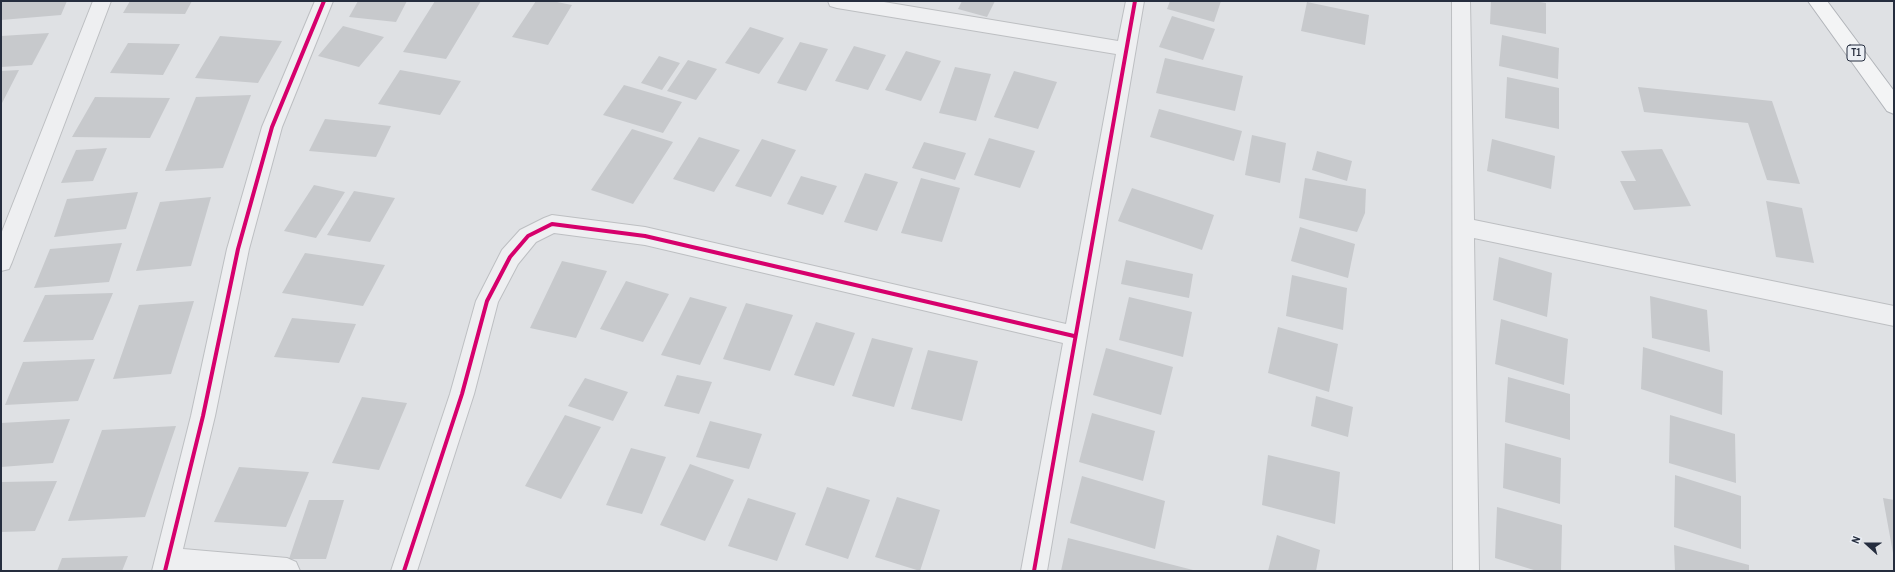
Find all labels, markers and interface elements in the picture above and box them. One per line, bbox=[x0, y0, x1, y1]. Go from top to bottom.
road number: T1 bbox=[1847, 45, 1865, 61]
north arrow bbox=[1847, 524, 1887, 564]
text: N bbox=[1848, 534, 1863, 545]

